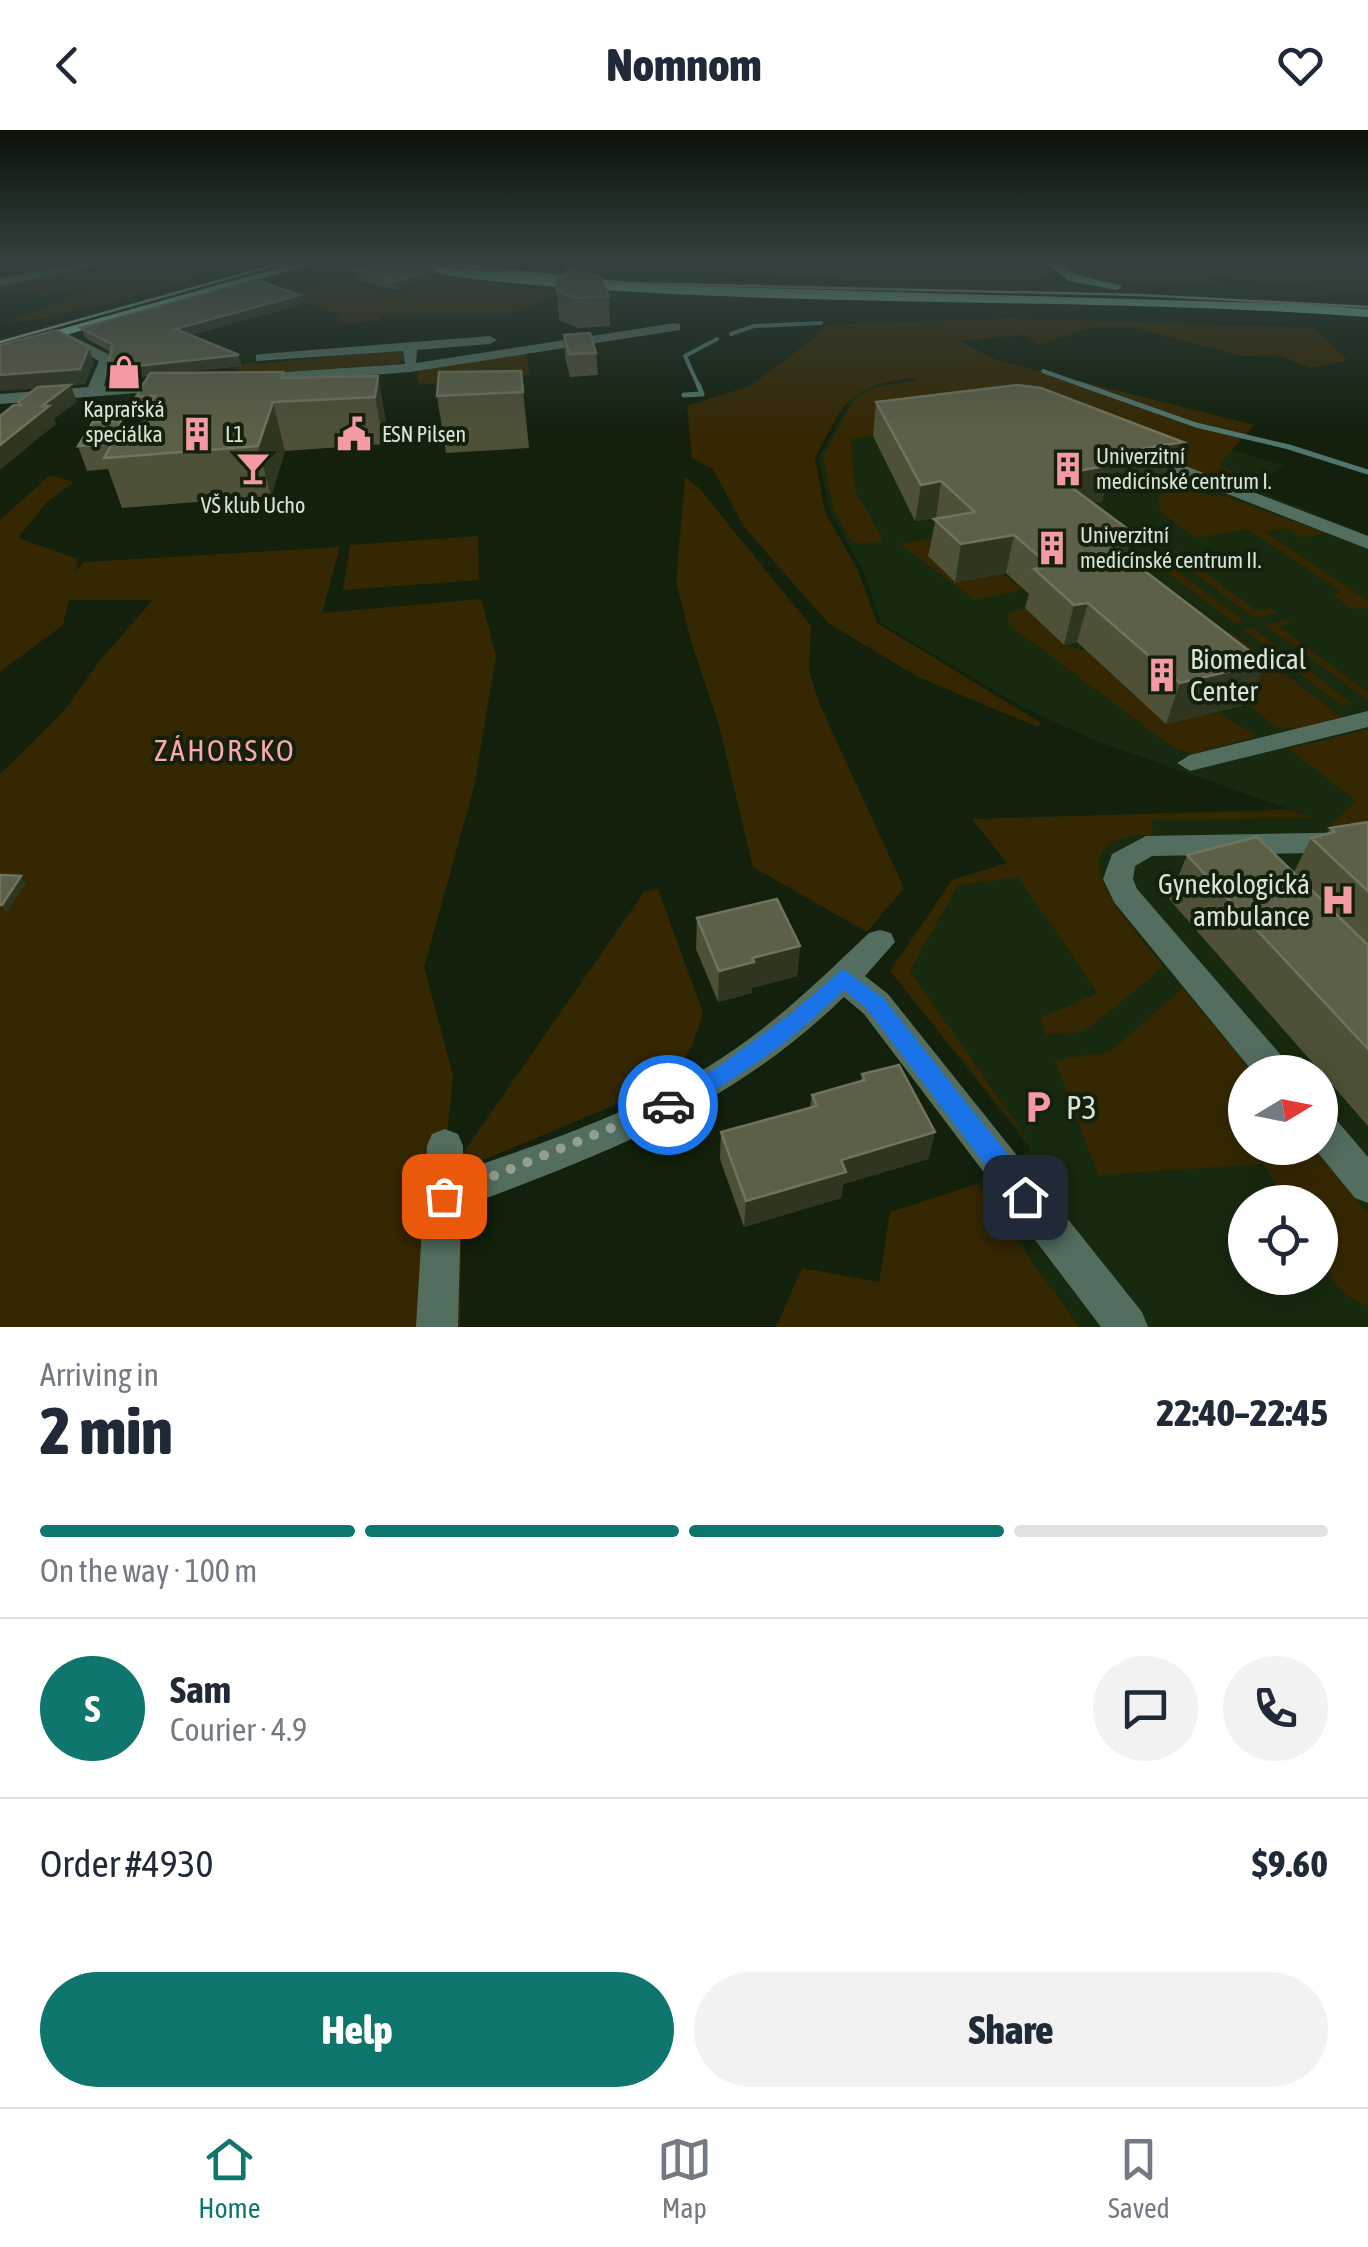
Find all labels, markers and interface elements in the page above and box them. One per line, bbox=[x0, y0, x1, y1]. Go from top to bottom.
icon: back bbox=[40, 38, 95, 93]
icon: heart bbox=[1273, 38, 1328, 93]
text: Nomnom bbox=[606, 39, 762, 91]
shop icon: Kaprařská speciálka bbox=[105, 353, 143, 391]
place label: Kaprařská speciálka bbox=[83, 396, 165, 447]
building icon: L1 bbox=[178, 415, 216, 453]
public building icon: ESN Pilsen bbox=[335, 415, 373, 453]
place label: L1 bbox=[225, 421, 244, 447]
place label: ESN Pilsen bbox=[382, 421, 466, 447]
place label: Univerzitní medicínské centrum I. bbox=[1096, 443, 1272, 494]
bar icon: VŠ klub Ucho bbox=[234, 449, 272, 487]
building icon: Univerzitní medicínské centrum I. bbox=[1049, 450, 1087, 488]
place label: VŠ klub Ucho bbox=[201, 492, 305, 518]
place label: Univerzitní medicínské centrum II. bbox=[1080, 522, 1261, 573]
building icon: Univerzitní medicínské centrum II. bbox=[1033, 529, 1071, 567]
place label: Biomedical Center bbox=[1190, 643, 1307, 707]
building icon: Biomedical Center bbox=[1143, 656, 1181, 694]
district label: ZÁHORSKO bbox=[154, 733, 296, 767]
place label: Gynekologická ambulance bbox=[1158, 868, 1310, 932]
hospital icon: Gynekologická ambulance bbox=[1319, 881, 1357, 919]
courier bbox=[618, 1055, 718, 1155]
north arrow bbox=[1228, 1055, 1338, 1165]
map controls bbox=[1228, 1055, 1338, 1295]
icon: car bbox=[641, 1078, 696, 1133]
parking icon: P3 bbox=[1019, 1088, 1057, 1126]
place label: P3 bbox=[1066, 1089, 1097, 1126]
pin bbox=[402, 1154, 487, 1239]
pin bbox=[983, 1155, 1068, 1240]
icon: bag bbox=[417, 1169, 472, 1224]
icon: home bbox=[998, 1170, 1053, 1225]
button: locate bbox=[1228, 1185, 1338, 1295]
text: Arriving in bbox=[40, 1356, 159, 1393]
text: 22:40–22:45 bbox=[1156, 1391, 1328, 1434]
text: 2 min bbox=[40, 1393, 173, 1468]
text: On the way · 100 m bbox=[40, 1552, 257, 1589]
button: chat bbox=[1093, 1656, 1198, 1761]
button: phone bbox=[1223, 1656, 1328, 1761]
text: Sam bbox=[170, 1668, 231, 1711]
text: S bbox=[85, 1687, 100, 1730]
text: Courier · 4.9 bbox=[170, 1711, 307, 1748]
text: Order #4930 bbox=[40, 1842, 213, 1885]
text: $9.60 bbox=[1252, 1842, 1328, 1885]
button: Help bbox=[40, 1972, 674, 2087]
button: Share bbox=[694, 1972, 1328, 2087]
tab: Home bbox=[198, 2132, 260, 2224]
tab: Map bbox=[657, 2132, 712, 2224]
tab: Saved bbox=[1108, 2132, 1170, 2224]

